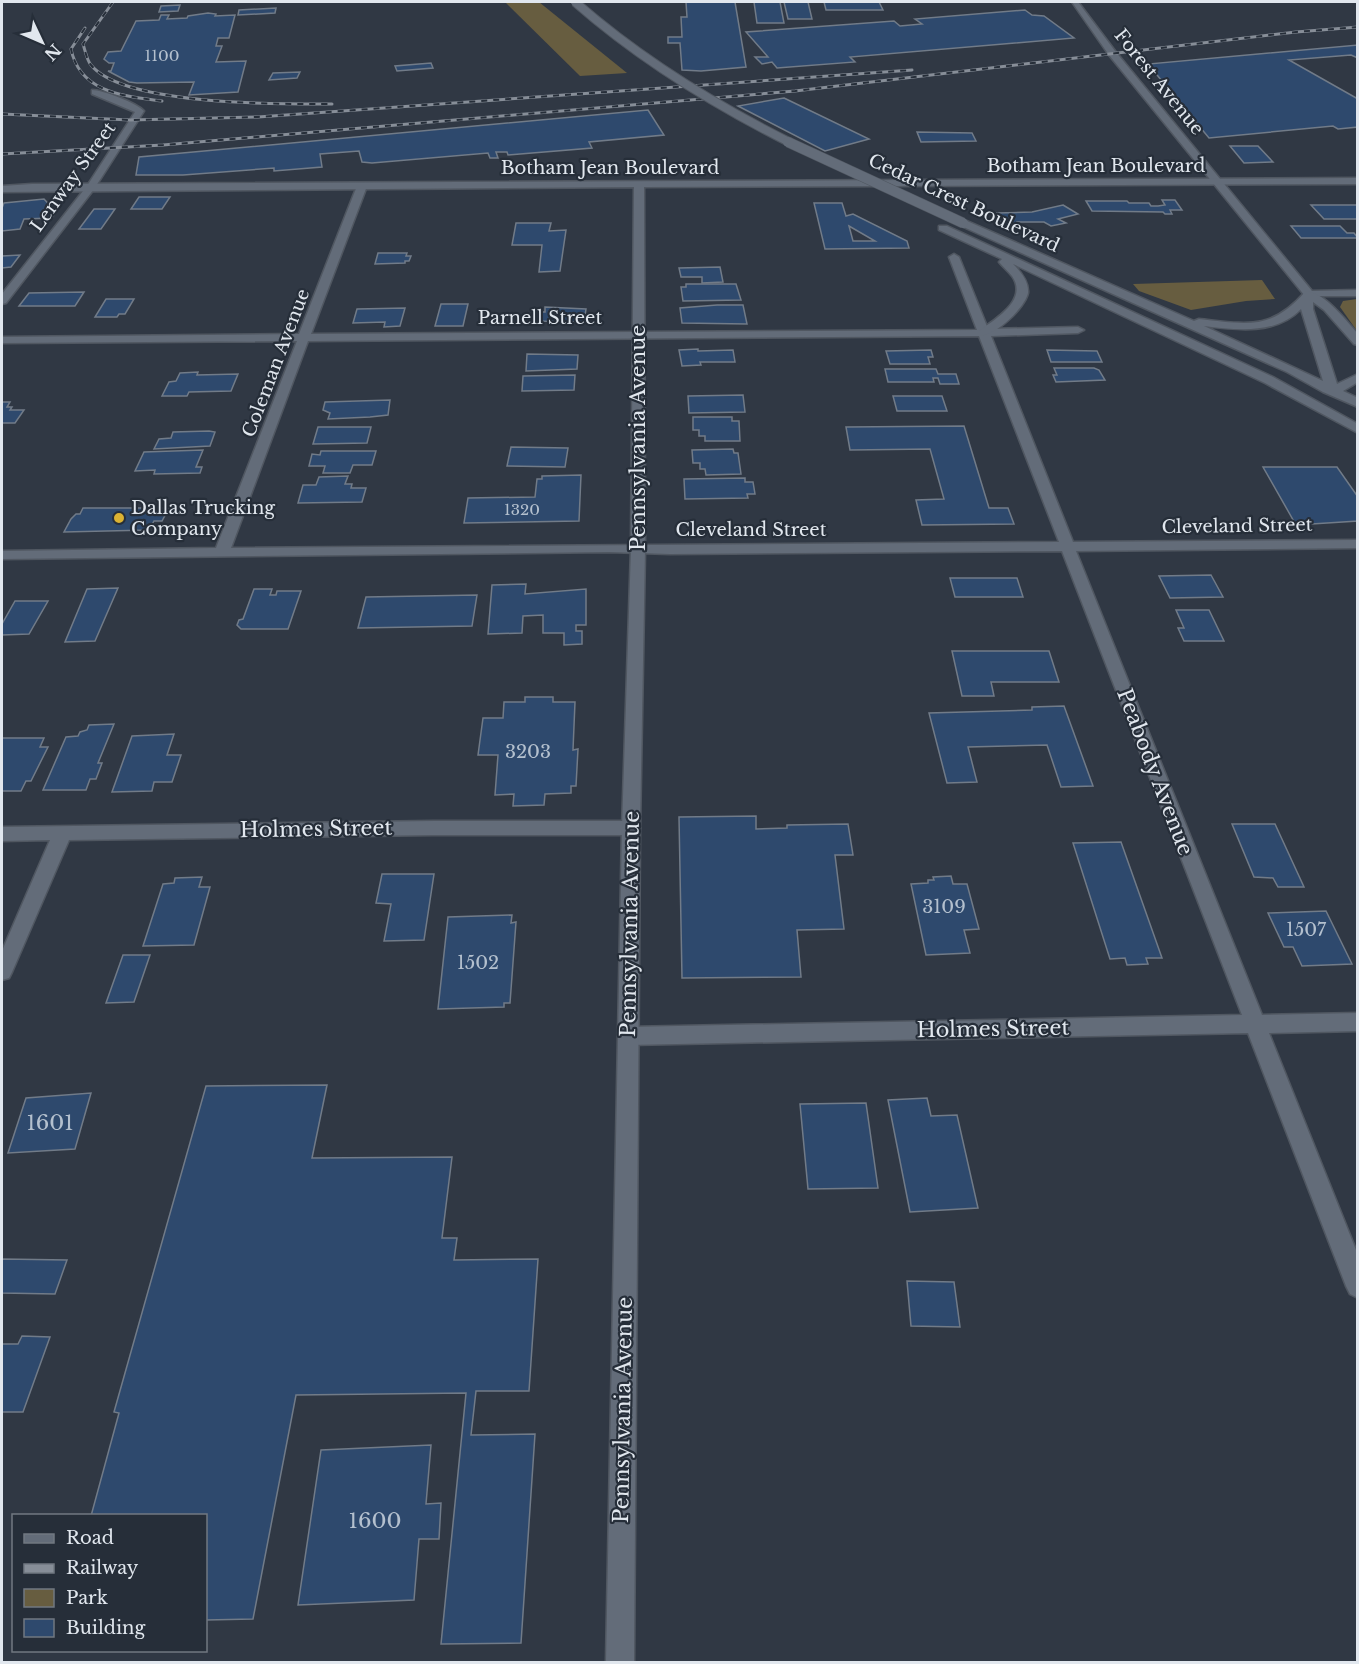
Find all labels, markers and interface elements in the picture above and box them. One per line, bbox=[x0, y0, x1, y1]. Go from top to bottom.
north arrow bbox=[12, 12, 72, 72]
street label: Forest Avenue bbox=[1110, 25, 1208, 139]
text: N bbox=[40, 40, 65, 65]
house number: 1100 bbox=[145, 46, 179, 65]
street label: Lenway Street bbox=[26, 118, 120, 236]
street label: Cedar Crest Boulevard bbox=[865, 149, 1063, 257]
street label: Botham Jean Boulevard bbox=[987, 155, 1205, 177]
street label: Botham Jean Boulevard bbox=[501, 157, 719, 179]
street label: Coleman Avenue bbox=[238, 286, 314, 440]
street label: Parnell Street bbox=[478, 307, 602, 329]
street label: Pennsylvania Avenue bbox=[625, 325, 651, 551]
place label: Dallas Trucking Company bbox=[131, 497, 275, 540]
house number: 1320 bbox=[504, 500, 540, 519]
marker: Dallas Trucking Company bbox=[112, 511, 126, 525]
street label: Cleveland Street bbox=[1161, 514, 1313, 538]
street label: Cleveland Street bbox=[676, 519, 827, 541]
street label: Peabody Avenue bbox=[1111, 685, 1199, 859]
house number: 3203 bbox=[505, 741, 551, 763]
street label: Pennsylvania Avenue bbox=[615, 811, 645, 1037]
street label: Holmes Street bbox=[239, 815, 393, 843]
house number: 3109 bbox=[922, 896, 966, 918]
house number: 1507 bbox=[1286, 919, 1327, 941]
house number: 1502 bbox=[457, 952, 499, 974]
street label: Holmes Street bbox=[916, 1015, 1070, 1043]
house number: 1601 bbox=[26, 1110, 74, 1136]
street label: Pennsylvania Avenue bbox=[608, 1297, 638, 1523]
house number: 1600 bbox=[349, 1508, 401, 1534]
legend bbox=[12, 1514, 207, 1652]
text: Road bbox=[66, 1527, 114, 1549]
text: Railway bbox=[66, 1557, 139, 1579]
text: Park bbox=[66, 1587, 108, 1609]
text: Building bbox=[66, 1617, 145, 1639]

